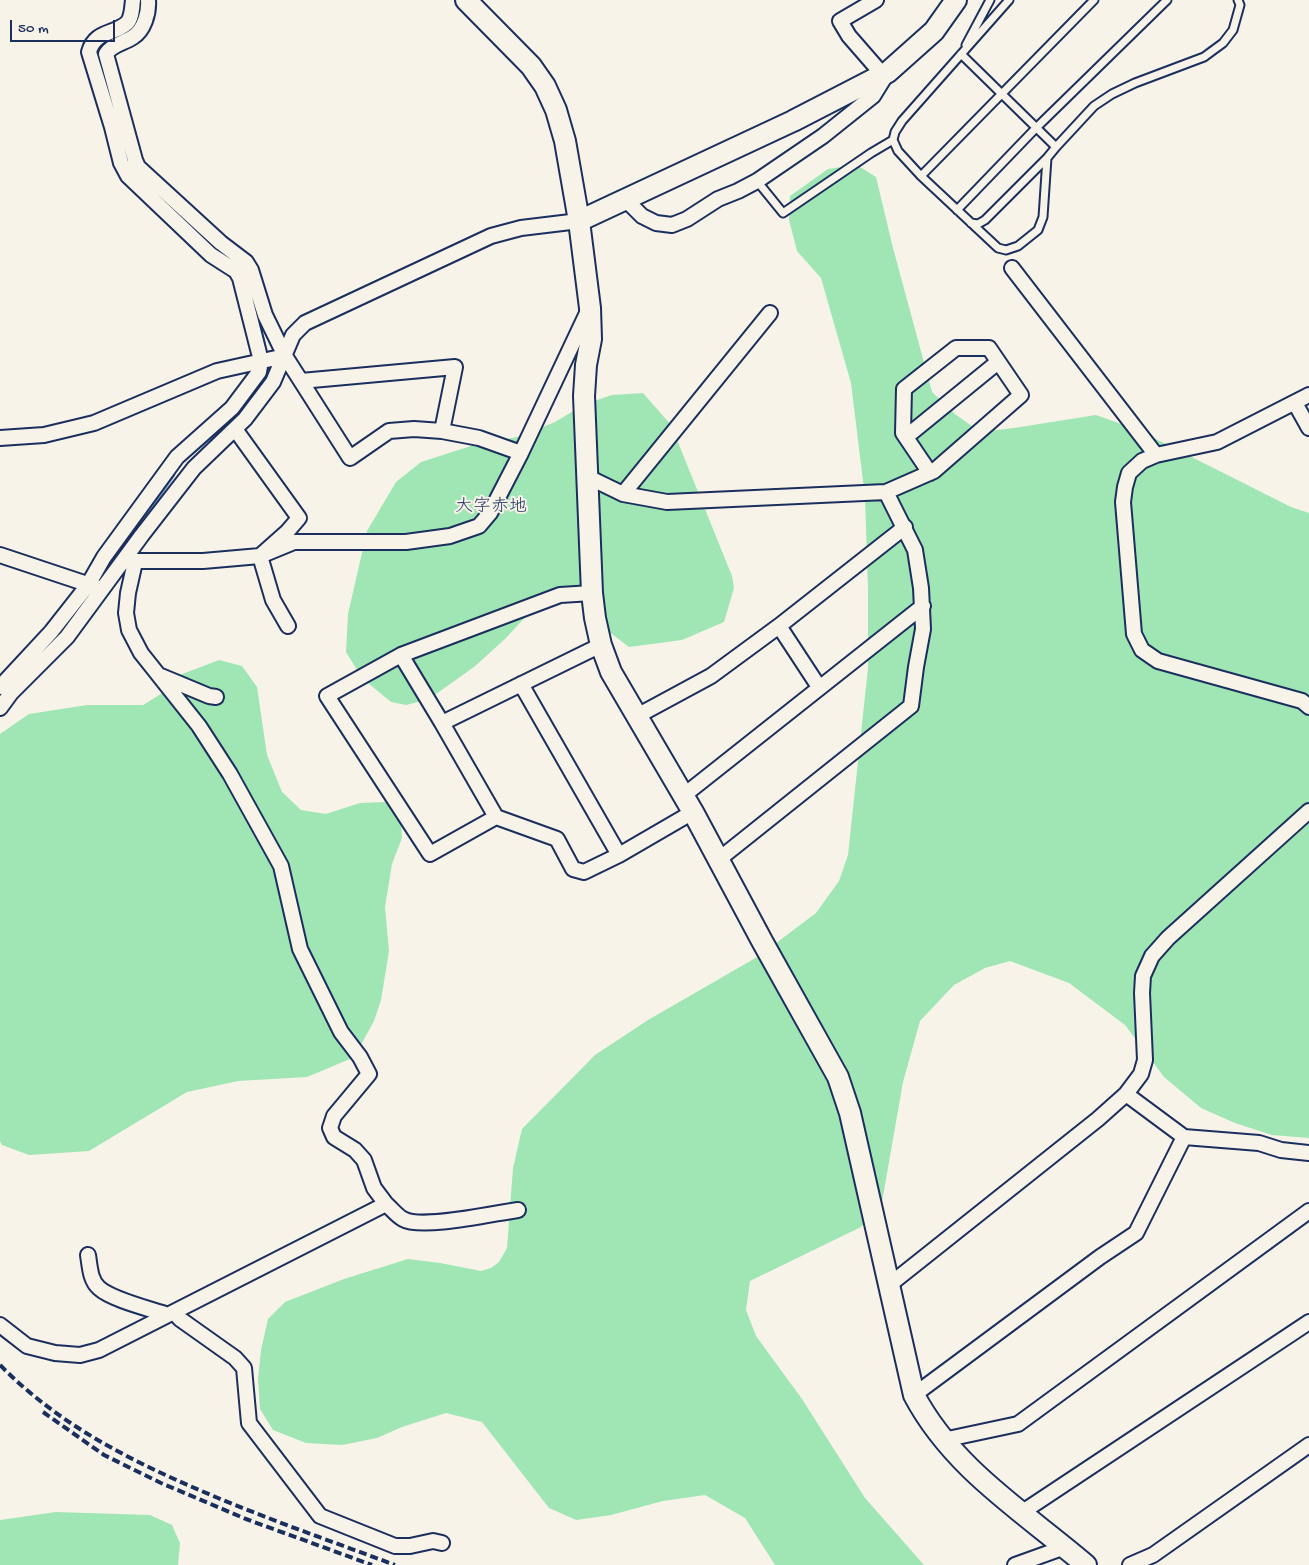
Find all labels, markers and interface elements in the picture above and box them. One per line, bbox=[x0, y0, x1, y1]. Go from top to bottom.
scale bar bbox=[12, 10, 118, 42]
text: 50 m bbox=[18, 20, 49, 38]
district label: 大字赤地 bbox=[455, 497, 527, 519]

